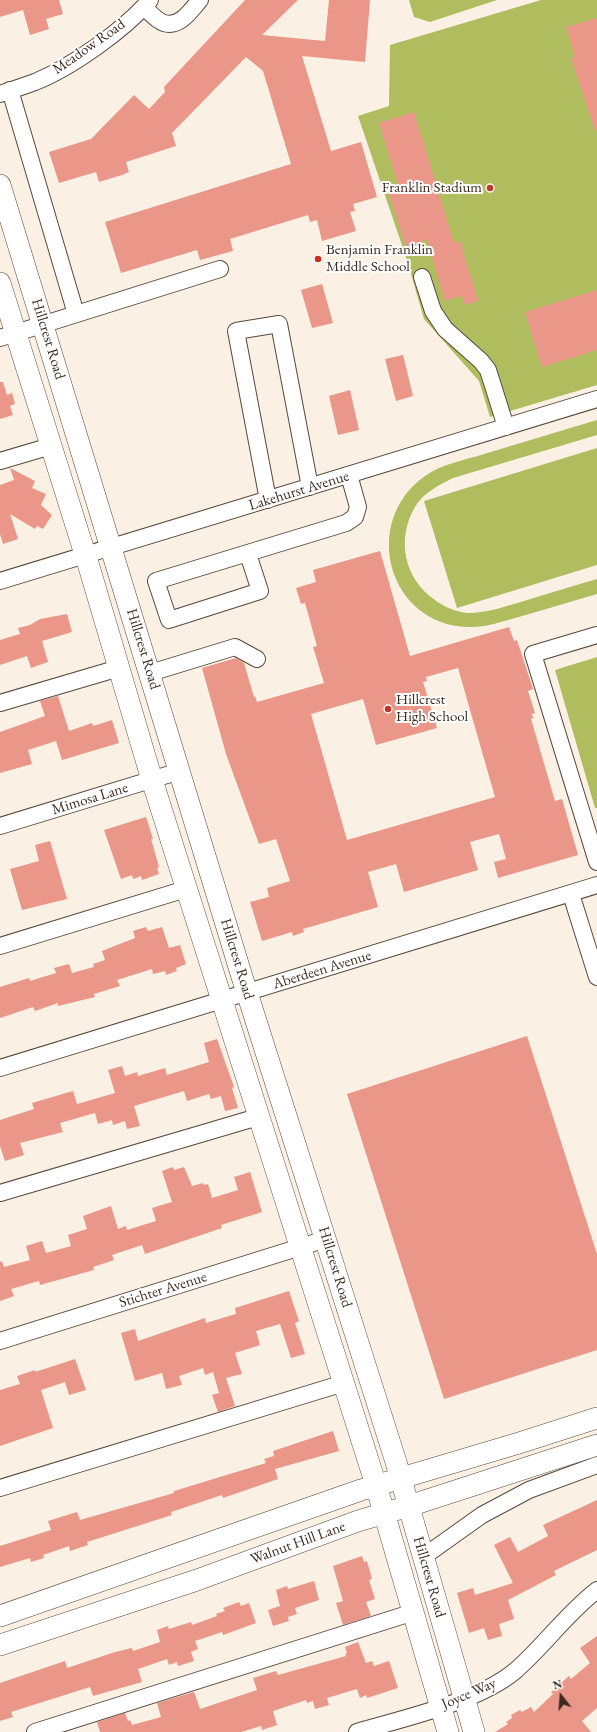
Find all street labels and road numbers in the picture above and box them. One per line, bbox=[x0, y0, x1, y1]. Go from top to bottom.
street label: Meadow Road bbox=[49, 15, 129, 79]
street label: Hillcrest Road bbox=[27, 296, 69, 382]
street label: Lakehurst Avenue bbox=[247, 467, 351, 515]
street label: Hillcrest Road bbox=[122, 606, 164, 692]
street label: Mimosa Lane bbox=[50, 779, 130, 819]
street label: Hillcrest Road bbox=[216, 916, 258, 1002]
street label: Aberdeen Avenue bbox=[271, 946, 373, 994]
street label: Hillcrest Road bbox=[314, 1224, 356, 1310]
street label: Stichter Avenue bbox=[117, 1268, 209, 1312]
street label: Walnut Hill Lane bbox=[248, 1517, 348, 1569]
street label: Hillcrest Road bbox=[409, 1534, 449, 1620]
street label: Joyce Way bbox=[439, 1674, 499, 1714]

